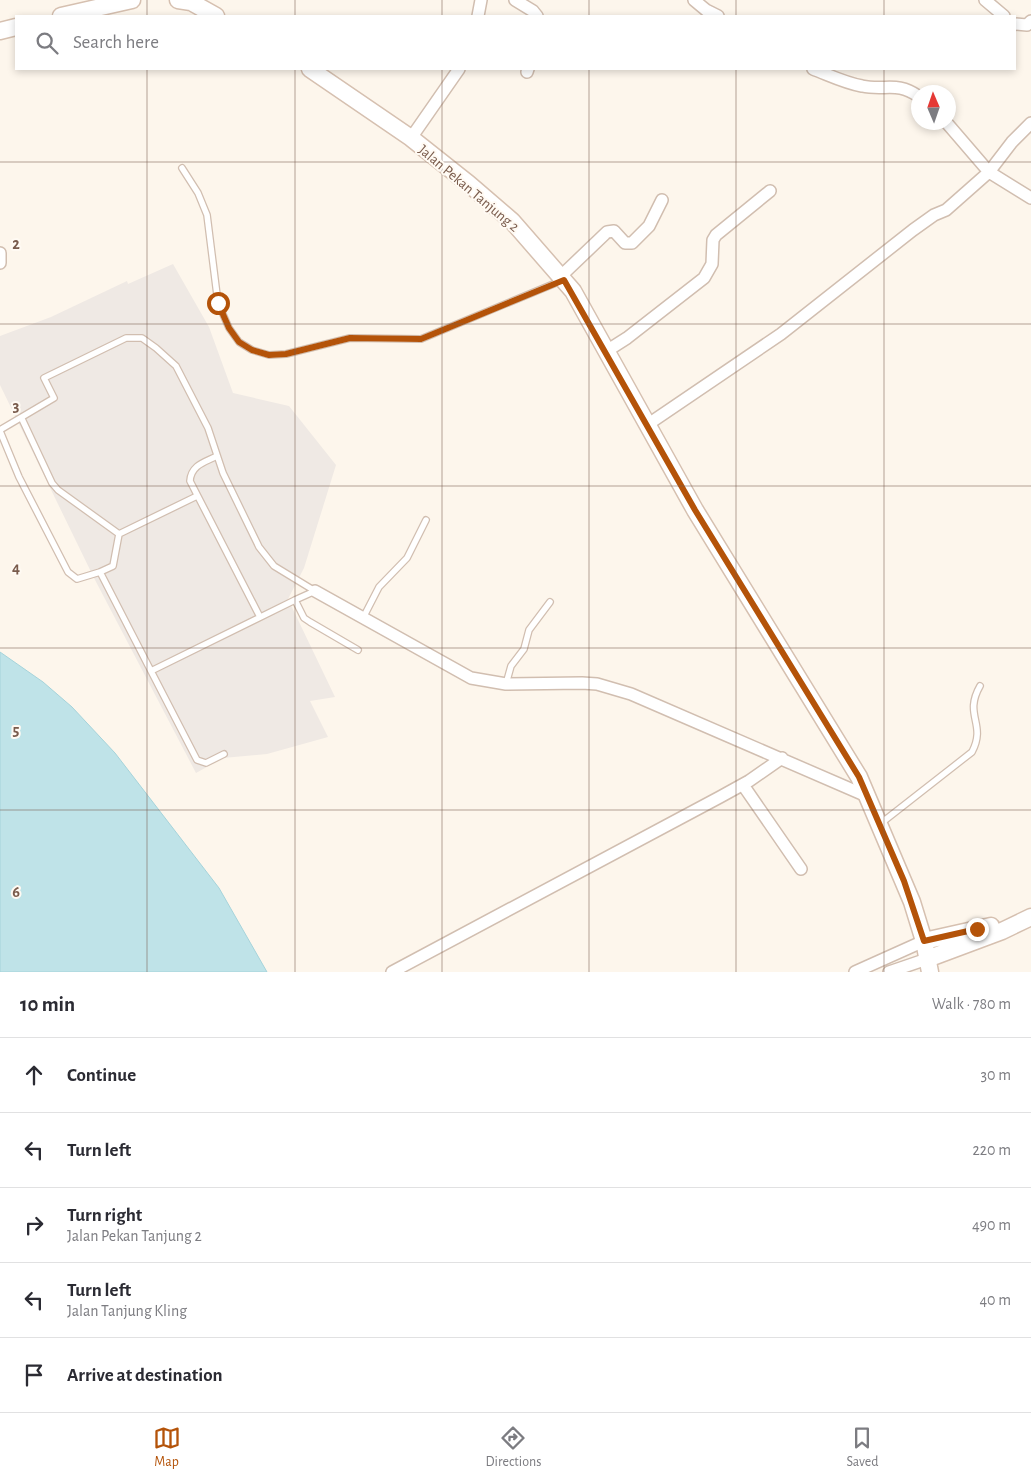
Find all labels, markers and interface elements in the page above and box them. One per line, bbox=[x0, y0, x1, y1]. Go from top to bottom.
search box bbox=[15, 15, 1016, 70]
icon: search bbox=[33, 29, 61, 57]
text: Search here bbox=[73, 33, 159, 52]
north arrow bbox=[911, 85, 956, 130]
street label: Jalan Pekan Tanjung 2 bbox=[415, 142, 522, 235]
text: 2 bbox=[12, 236, 20, 252]
route start bbox=[207, 292, 230, 315]
text: 3 bbox=[13, 398, 20, 414]
text: 4 bbox=[12, 560, 20, 576]
text: 5 bbox=[13, 722, 20, 738]
text: 6 bbox=[12, 884, 20, 900]
route end bbox=[966, 918, 989, 941]
text: 10 min bbox=[20, 994, 75, 1015]
text: Walk · 780 m bbox=[932, 996, 1011, 1012]
icon: ahead bbox=[20, 1061, 48, 1089]
text: Continue bbox=[67, 1066, 136, 1085]
text: 30 m bbox=[981, 1067, 1011, 1083]
icon: left bbox=[20, 1136, 48, 1164]
text: Turn left bbox=[67, 1141, 131, 1160]
text: 220 m bbox=[973, 1142, 1011, 1158]
text: Turn right bbox=[67, 1206, 142, 1225]
icon: right bbox=[20, 1211, 48, 1239]
text: 490 m bbox=[972, 1217, 1011, 1233]
text: Jalan Pekan Tanjung 2 bbox=[67, 1228, 202, 1244]
text: Turn left bbox=[67, 1281, 131, 1300]
icon: left bbox=[20, 1286, 48, 1314]
text: 40 m bbox=[979, 1292, 1011, 1308]
text: Jalan Tanjung Kling bbox=[67, 1303, 187, 1319]
icon: arrive bbox=[20, 1361, 48, 1389]
text: Arrive at destination bbox=[67, 1366, 223, 1385]
tab: Map bbox=[153, 1424, 181, 1471]
tab: Directions bbox=[486, 1424, 541, 1471]
tab: Saved bbox=[846, 1424, 878, 1471]

